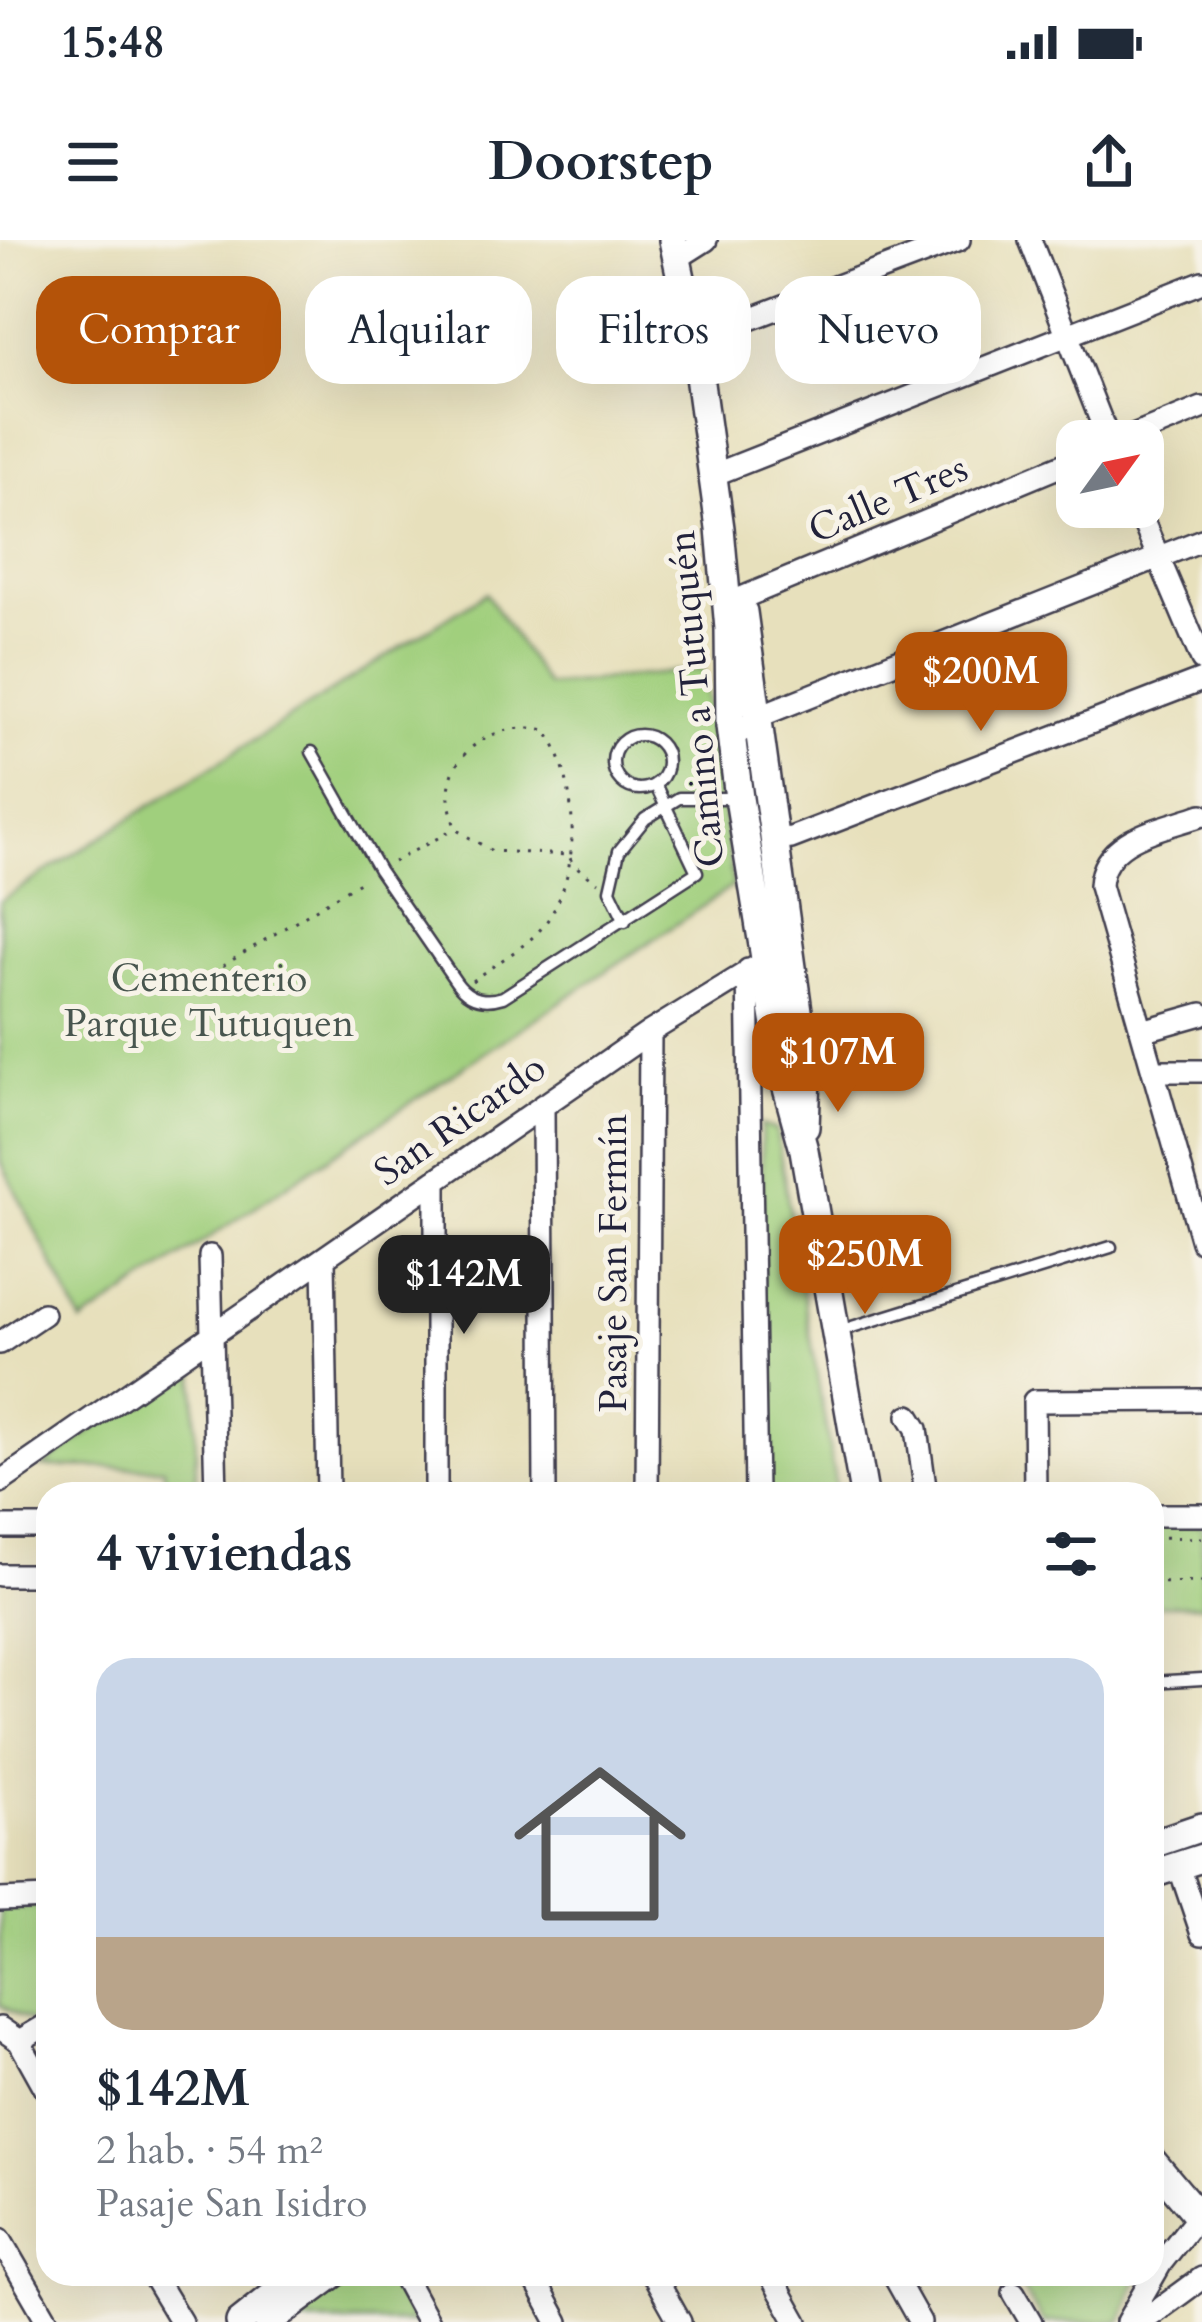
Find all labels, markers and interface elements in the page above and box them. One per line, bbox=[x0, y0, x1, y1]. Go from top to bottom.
text: 15:48 bbox=[60, 12, 165, 73]
text: Doorstep bbox=[488, 126, 714, 199]
icon: menu bbox=[60, 129, 126, 195]
icon: share bbox=[1076, 129, 1142, 195]
chip: Comprar bbox=[36, 276, 281, 384]
chip: Alquilar bbox=[305, 276, 532, 384]
chip: Filtros bbox=[556, 276, 751, 384]
chip: Nuevo bbox=[775, 276, 981, 384]
north arrow bbox=[1056, 420, 1164, 528]
map controls bbox=[1056, 420, 1164, 528]
street label: Calle Tres bbox=[800, 442, 976, 556]
street label: Camino a Tutuquén bbox=[655, 529, 737, 869]
pin: $200M bbox=[897, 632, 1065, 734]
text: $200M bbox=[922, 644, 1040, 697]
park label: Cementerio Parque Tutuquen bbox=[64, 952, 354, 1050]
pin: $107M bbox=[754, 1013, 922, 1115]
text: $107M bbox=[779, 1025, 897, 1078]
street label: San Ricardo bbox=[364, 1042, 556, 1198]
street label: Pasaje San Fermín bbox=[587, 1114, 640, 1412]
pin: $250M bbox=[781, 1215, 949, 1317]
text: $250M bbox=[806, 1227, 924, 1280]
pin: $142M bbox=[380, 1235, 548, 1337]
text: $142M bbox=[405, 1247, 523, 1300]
text: 4 viviendas bbox=[96, 1519, 352, 1589]
icon: filters bbox=[1038, 1521, 1104, 1587]
icon: home bbox=[492, 1736, 708, 1952]
text: $142M bbox=[96, 2054, 250, 2124]
text: 2 hab. · 54 m² bbox=[96, 2124, 323, 2177]
text: Pasaje San Isidro bbox=[96, 2177, 367, 2230]

